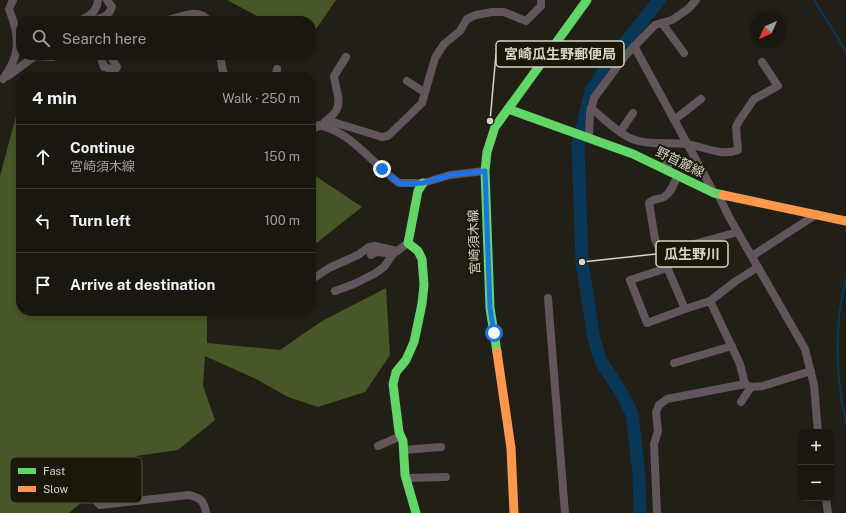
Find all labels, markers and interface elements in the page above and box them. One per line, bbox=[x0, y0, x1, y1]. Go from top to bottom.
north arrow bbox=[750, 12, 786, 48]
search box bbox=[16, 16, 316, 60]
icon: search bbox=[30, 27, 52, 49]
text: Search here bbox=[62, 30, 146, 47]
callout: 宮崎瓜生野郵便局 bbox=[496, 41, 624, 67]
text: 宮崎瓜生野郵便局 bbox=[504, 46, 616, 62]
text: 4 min bbox=[32, 88, 77, 108]
text: Walk · 250 m bbox=[222, 91, 300, 106]
text: Continue bbox=[70, 139, 135, 156]
street label: 野首麓線 bbox=[653, 144, 707, 180]
icon: ahead bbox=[32, 146, 54, 168]
text: 150 m bbox=[264, 149, 300, 164]
text: 宮崎須木線 bbox=[70, 159, 135, 174]
route end bbox=[373, 160, 391, 178]
street label: 宮崎須木線 bbox=[465, 209, 483, 275]
icon: left bbox=[32, 210, 54, 232]
text: Turn left bbox=[70, 212, 131, 229]
text: 100 m bbox=[264, 213, 300, 228]
callout: 瓜生野川 bbox=[656, 241, 728, 267]
text: 瓜生野川 bbox=[664, 246, 720, 262]
icon: arrive bbox=[32, 274, 54, 296]
text: Arrive at destination bbox=[70, 276, 215, 293]
route start bbox=[485, 324, 503, 342]
map controls bbox=[798, 429, 834, 501]
button: + bbox=[798, 429, 834, 465]
legend bbox=[10, 457, 142, 503]
text: Fast bbox=[43, 465, 65, 477]
button: − bbox=[798, 465, 834, 501]
text: Slow bbox=[43, 483, 69, 495]

